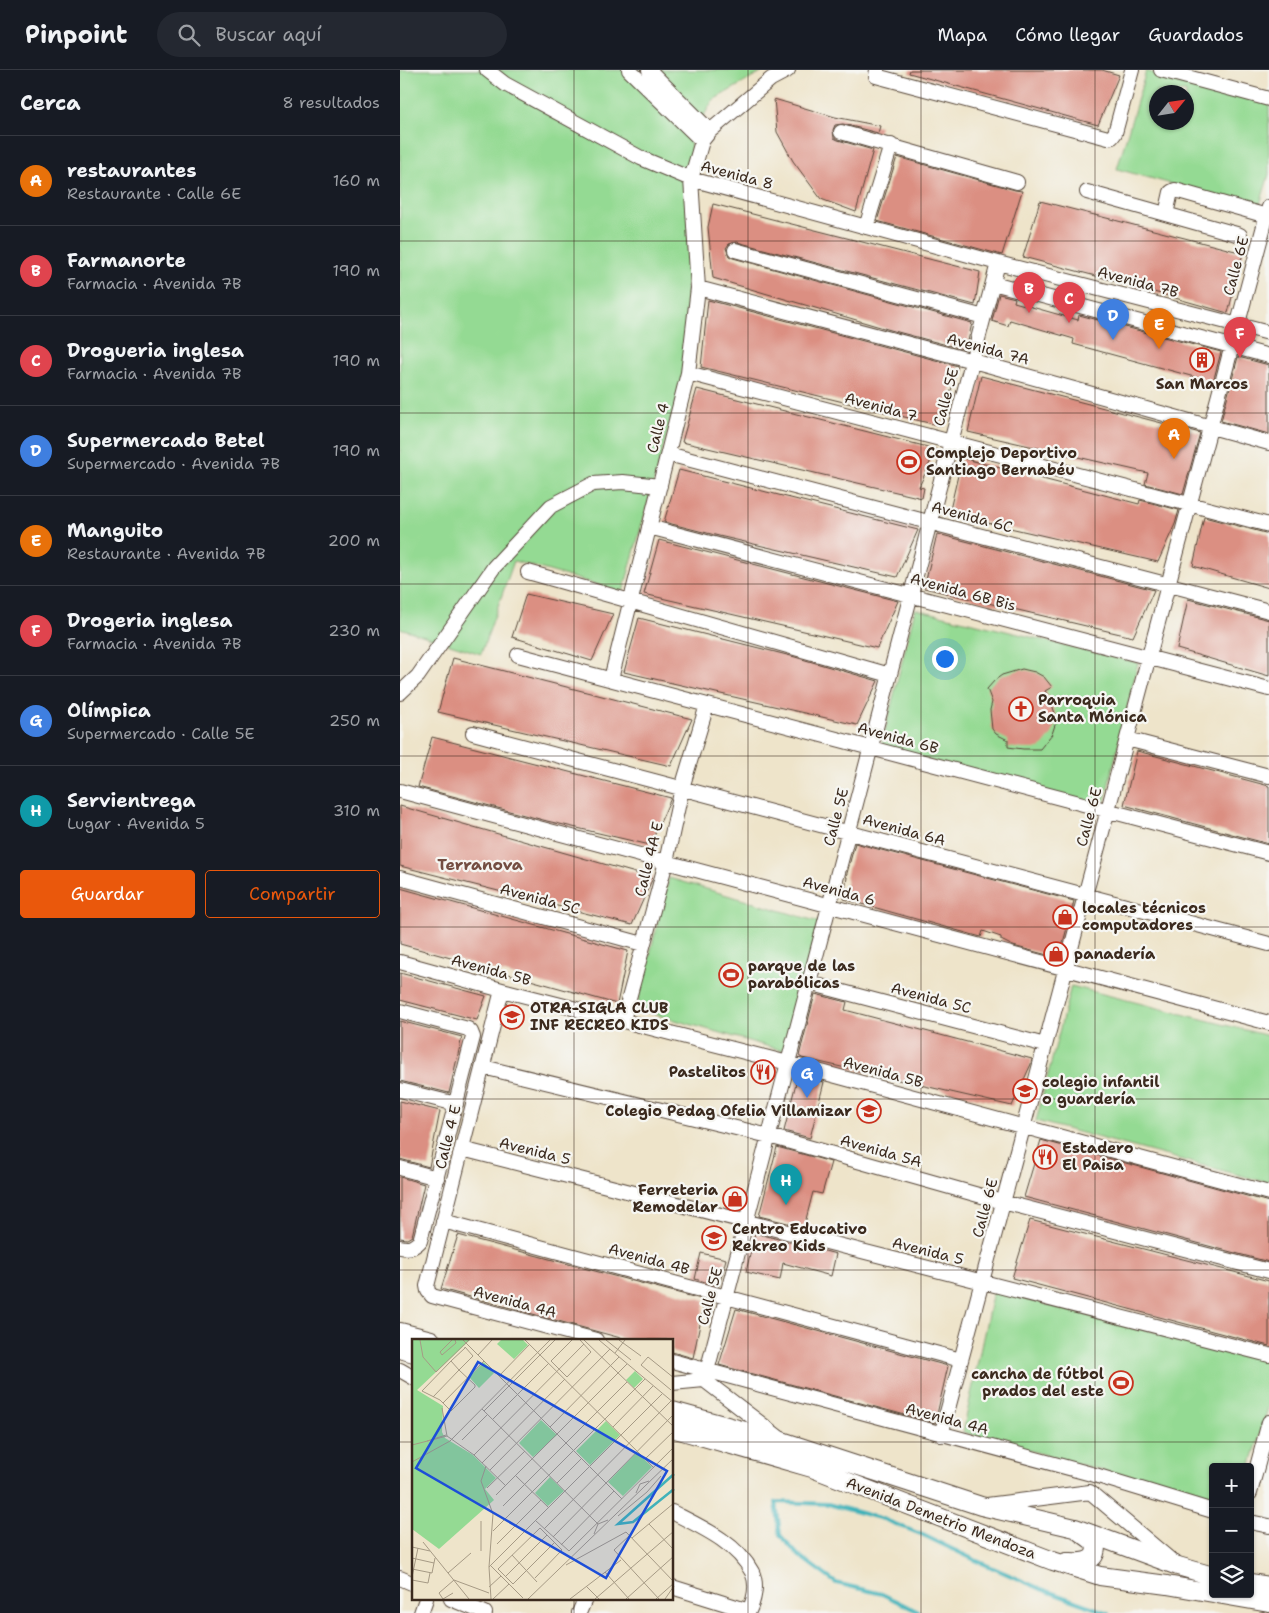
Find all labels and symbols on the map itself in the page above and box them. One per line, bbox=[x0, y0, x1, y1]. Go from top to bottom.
north arrow bbox=[1149, 85, 1194, 130]
street label: Avenida 8 bbox=[698, 156, 776, 194]
street label: Calle 6E bbox=[1218, 234, 1254, 298]
street label: Avenida 7B bbox=[1095, 262, 1181, 302]
pin: B bbox=[1013, 272, 1045, 313]
pin: C bbox=[1053, 282, 1085, 323]
pin: D bbox=[1097, 299, 1129, 340]
pin: E bbox=[1143, 308, 1175, 349]
pin: F bbox=[1224, 317, 1256, 358]
street label: Avenida 7A bbox=[945, 328, 1032, 370]
building icon: San Marcos bbox=[1189, 347, 1215, 373]
street label: Calle 5E bbox=[929, 366, 963, 428]
place label: San Marcos bbox=[1156, 374, 1248, 394]
street label: Avenida 7 bbox=[842, 388, 920, 426]
street label: Calle 4 bbox=[642, 401, 674, 455]
pin: A bbox=[1158, 418, 1190, 459]
place label: Complejo Deportivo Santiago Bernabéu bbox=[926, 443, 1077, 480]
sports icon: Complejo Deportivo Santiago Bernabéu bbox=[896, 449, 922, 475]
street label: Avenida 6C bbox=[929, 497, 1015, 537]
street label: Avenida 6B Bis bbox=[908, 568, 1018, 616]
your location bbox=[932, 646, 958, 672]
place label: Parroquia Santa Mónica bbox=[1038, 690, 1148, 727]
church icon: Parroquia Santa Mónica bbox=[1008, 696, 1034, 722]
street label: Avenida 6B bbox=[855, 718, 941, 758]
street label: Calle 6E bbox=[1071, 785, 1107, 849]
street label: Calle 5E bbox=[819, 786, 853, 848]
street label: Avenida 6A bbox=[860, 809, 948, 851]
street label: Calle 4A E bbox=[630, 819, 668, 899]
district label: Terranova bbox=[437, 854, 523, 875]
street label: Avenida 6 bbox=[800, 872, 878, 910]
street label: Avenida 5C bbox=[498, 879, 582, 919]
place label: locales técnicos computadores bbox=[1082, 898, 1206, 935]
shop icon: locales técnicos computadores bbox=[1052, 904, 1078, 930]
shop icon: panadería bbox=[1043, 941, 1069, 967]
place label: panadería bbox=[1074, 944, 1156, 964]
street label: Avenida 5B bbox=[449, 950, 533, 990]
place label: parque de las parabólicas bbox=[748, 956, 855, 993]
sports icon: parque de las parabólicas bbox=[718, 962, 744, 988]
street label: Avenida 5C bbox=[889, 978, 973, 1018]
place label: OTRA-SIGLA CLUB INF RECREO KIDS bbox=[530, 998, 669, 1035]
school or university icon: OTRA-SIGLA CLUB INF RECREO KIDS bbox=[499, 1004, 525, 1030]
street label: Avenida 5B bbox=[841, 1052, 925, 1092]
pin: G bbox=[791, 1057, 823, 1098]
restaurant icon: Pastelitos bbox=[750, 1059, 776, 1085]
place label: Pastelitos bbox=[669, 1062, 746, 1082]
place label: colegio infantil o guardería bbox=[1042, 1072, 1159, 1109]
school or university icon: colegio infantil o guardería bbox=[1012, 1078, 1038, 1104]
school or university icon: Colegio Pedag Ofelia Villamizar bbox=[856, 1098, 882, 1124]
place label: Colegio Pedag Ofelia Villamizar bbox=[605, 1101, 852, 1121]
street label: Calle 4 E bbox=[430, 1103, 466, 1171]
street label: Avenida 5A bbox=[838, 1130, 924, 1172]
street label: Avenida 5 bbox=[497, 1132, 573, 1170]
place label: Estadero El Paisa bbox=[1062, 1138, 1134, 1175]
restaurant icon: Estadero El Paisa bbox=[1032, 1144, 1058, 1170]
pin: H bbox=[770, 1164, 802, 1205]
street label: Calle 6E bbox=[967, 1176, 1003, 1240]
place label: Ferreteria Remodelar bbox=[632, 1180, 719, 1217]
shop icon: Ferreteria Remodelar bbox=[722, 1186, 748, 1212]
place label: Centro Educativo Rekreo Kids bbox=[732, 1219, 867, 1256]
school or university icon: Centro Educativo Rekreo Kids bbox=[701, 1225, 727, 1251]
street label: Avenida 5 bbox=[890, 1232, 966, 1270]
street label: Avenida 4B bbox=[606, 1239, 692, 1279]
street label: Calle 5E bbox=[693, 1265, 727, 1327]
street label: Avenida 4A bbox=[471, 1281, 559, 1323]
inset map bbox=[412, 1339, 674, 1600]
place label: cancha de fútbol prados del este bbox=[971, 1364, 1104, 1401]
sports icon: cancha de fútbol prados del este bbox=[1108, 1370, 1134, 1396]
street label: Avenida 4A bbox=[903, 1398, 991, 1440]
street label: Avenida Demetrio Mendoza bbox=[843, 1472, 1039, 1564]

